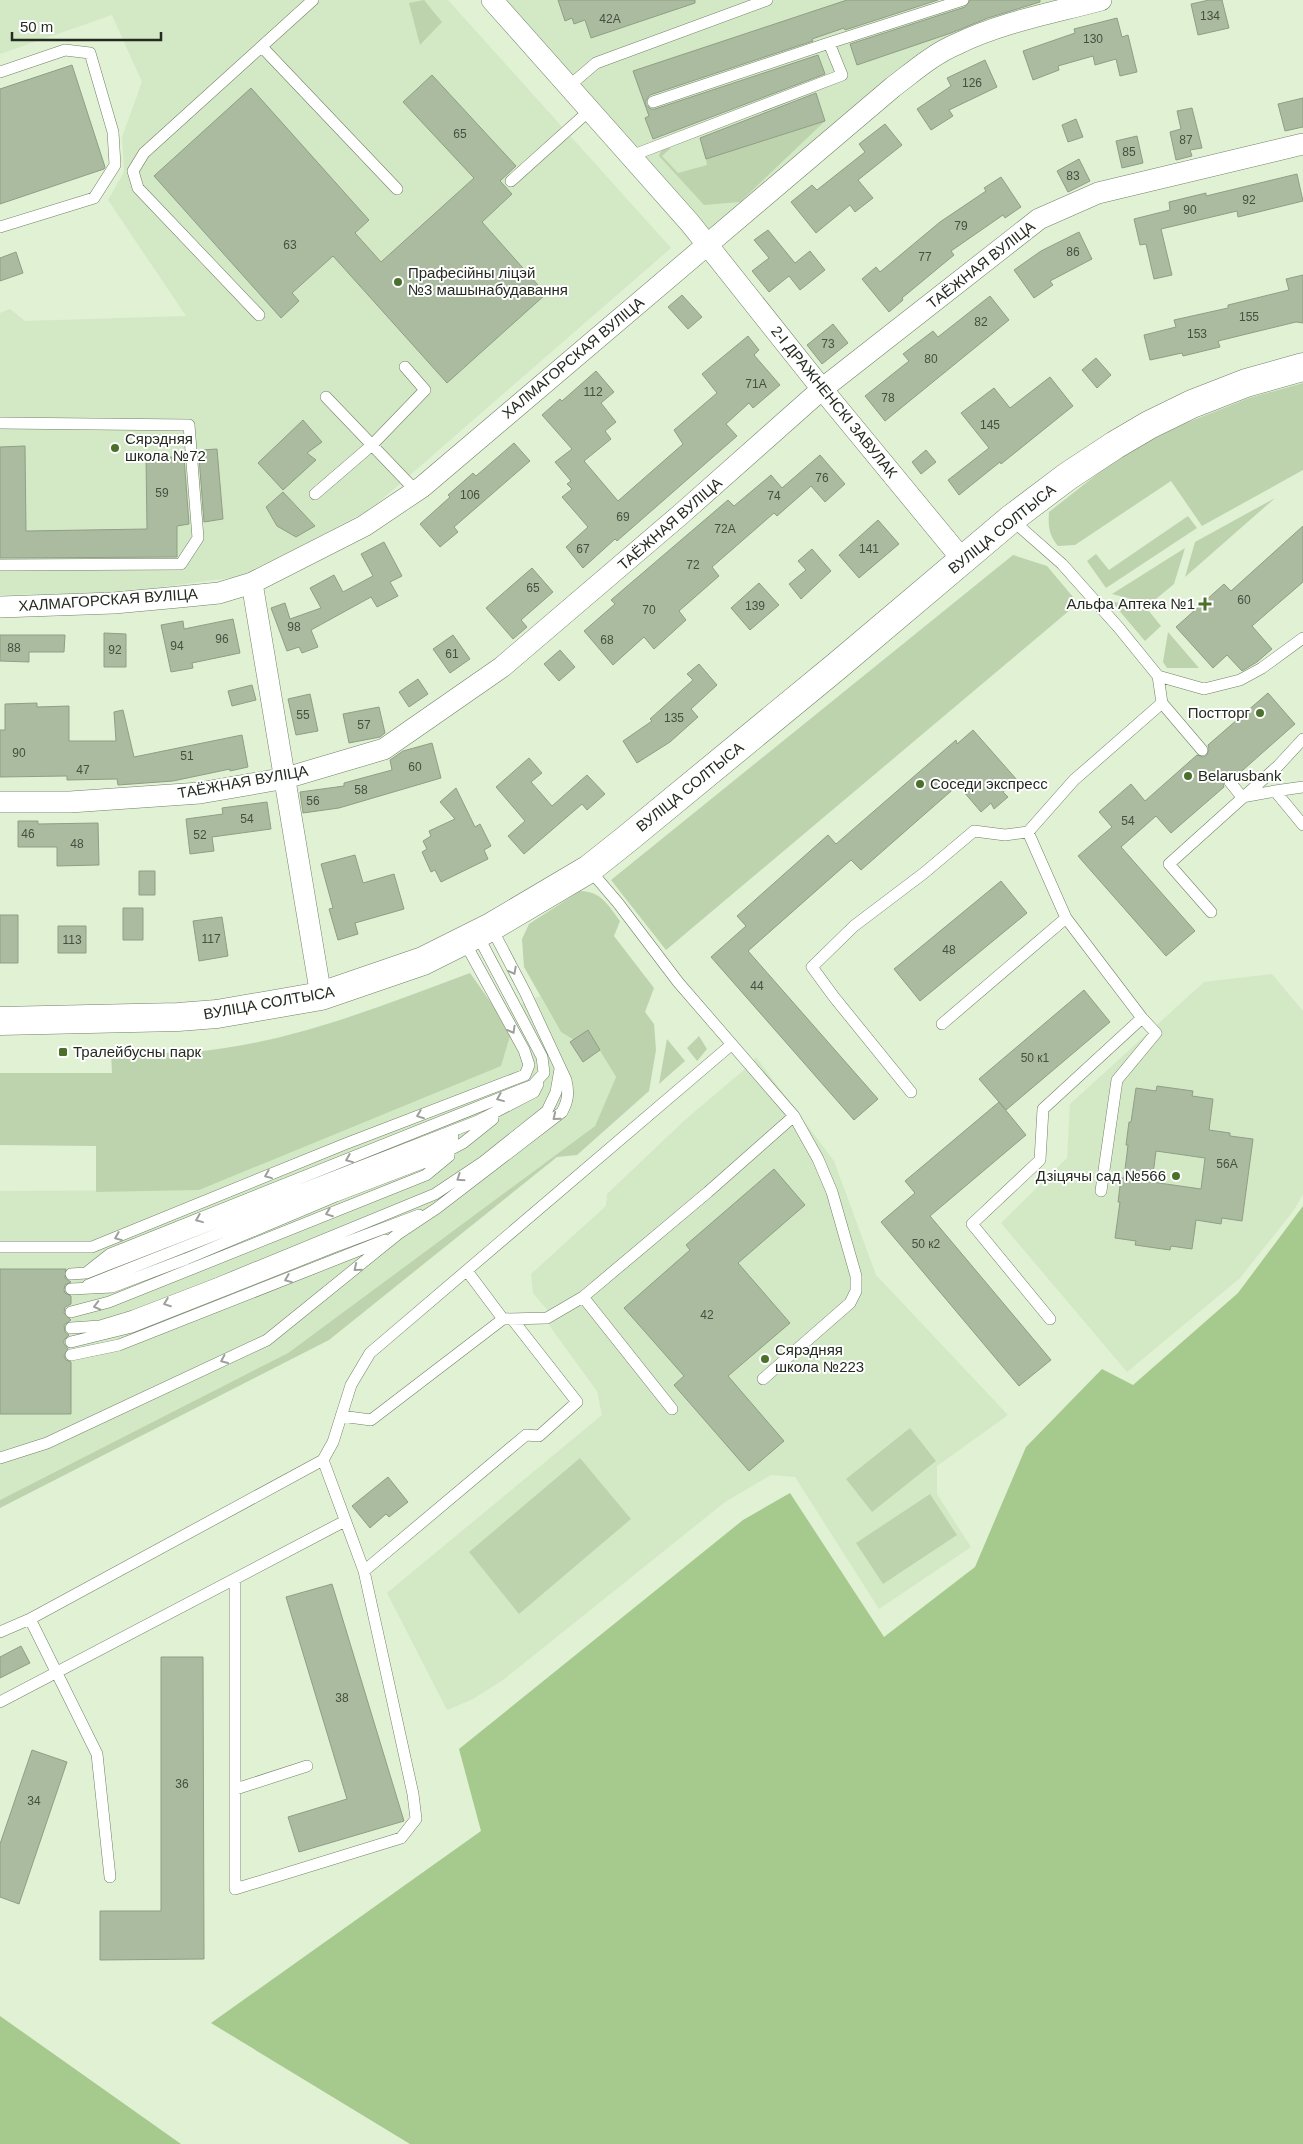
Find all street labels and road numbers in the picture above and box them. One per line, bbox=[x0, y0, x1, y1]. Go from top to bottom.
street label: ТАЁЖНАЯ ВУЛІЦА bbox=[923, 217, 1038, 312]
street label: ХАЛМАГОРСКАЯ ВУЛІЦА bbox=[498, 293, 647, 422]
street label: 2-І ДРАЖНЕНСКІ ЗАВУЛАК bbox=[768, 322, 901, 481]
street label: ТАЁЖНАЯ ВУЛІЦА bbox=[614, 474, 725, 573]
street label: ВУЛІЦА СОЛТЫСА bbox=[945, 480, 1059, 577]
street label: ХАЛМАГОРСКАЯ ВУЛІЦА bbox=[18, 585, 198, 614]
street label: ВУЛІЦА СОЛТЫСА bbox=[633, 738, 747, 835]
street label: ТАЁЖНАЯ ВУЛІЦА bbox=[176, 762, 309, 801]
street label: ВУЛІЦА СОЛТЫСА bbox=[202, 983, 336, 1022]

